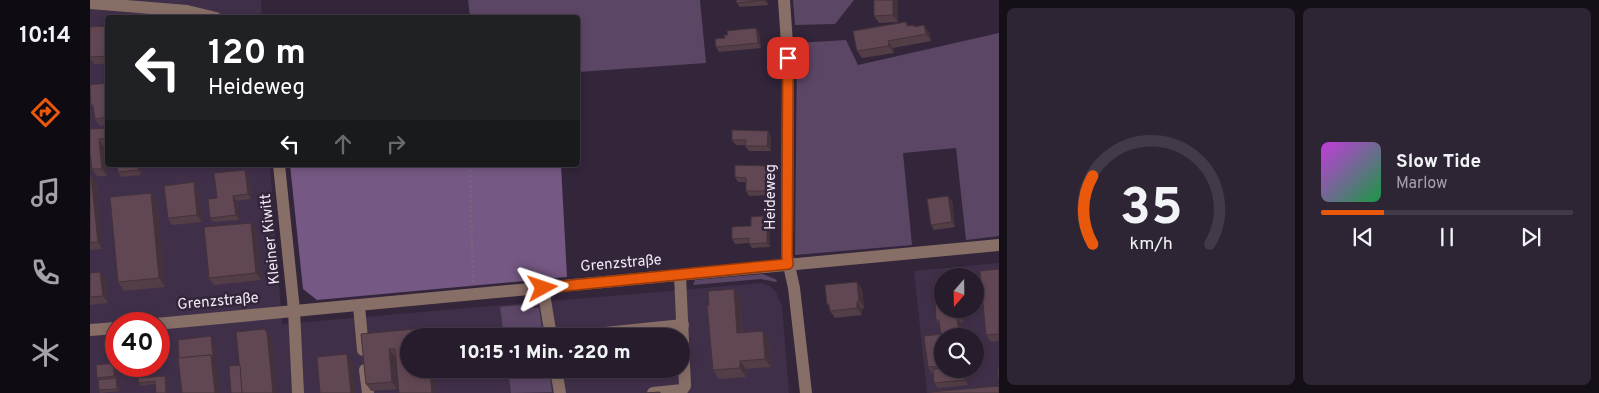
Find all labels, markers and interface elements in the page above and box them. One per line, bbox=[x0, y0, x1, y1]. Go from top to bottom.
text: 10:14 bbox=[19, 23, 71, 50]
text: 120 m bbox=[208, 32, 306, 76]
icon: left bbox=[125, 35, 190, 100]
pin bbox=[767, 37, 809, 79]
icon: arrive bbox=[774, 44, 802, 72]
text: Heideweg bbox=[208, 75, 305, 102]
icon: directions bbox=[28, 95, 63, 130]
icon: left bbox=[276, 130, 304, 158]
icon: ahead bbox=[329, 130, 357, 158]
icon: right bbox=[382, 130, 410, 158]
text: Slow Tide bbox=[1396, 150, 1481, 174]
street label: Heideweg bbox=[762, 164, 781, 230]
text: Marlow bbox=[1396, 174, 1448, 194]
icon: music bbox=[28, 175, 63, 210]
text: 35 bbox=[1120, 177, 1182, 243]
street label: Kleiner Kiwitt bbox=[257, 193, 285, 285]
icon: previous bbox=[1349, 223, 1377, 251]
icon: pause bbox=[1433, 223, 1461, 251]
icon: next bbox=[1517, 223, 1545, 251]
text: km/h bbox=[1129, 233, 1173, 256]
street label: Grenzstraße bbox=[580, 251, 662, 277]
icon: phone bbox=[28, 255, 63, 290]
position arrow bbox=[516, 261, 568, 313]
north arrow bbox=[934, 268, 984, 318]
map controls bbox=[934, 268, 984, 378]
street label: Grenzstraße bbox=[177, 289, 259, 315]
speed limit sign: 40 bbox=[105, 312, 170, 377]
button: search bbox=[934, 328, 984, 378]
icon: climate bbox=[28, 335, 63, 370]
text: 10:15 · 1 Min. · 220 m bbox=[459, 341, 631, 365]

